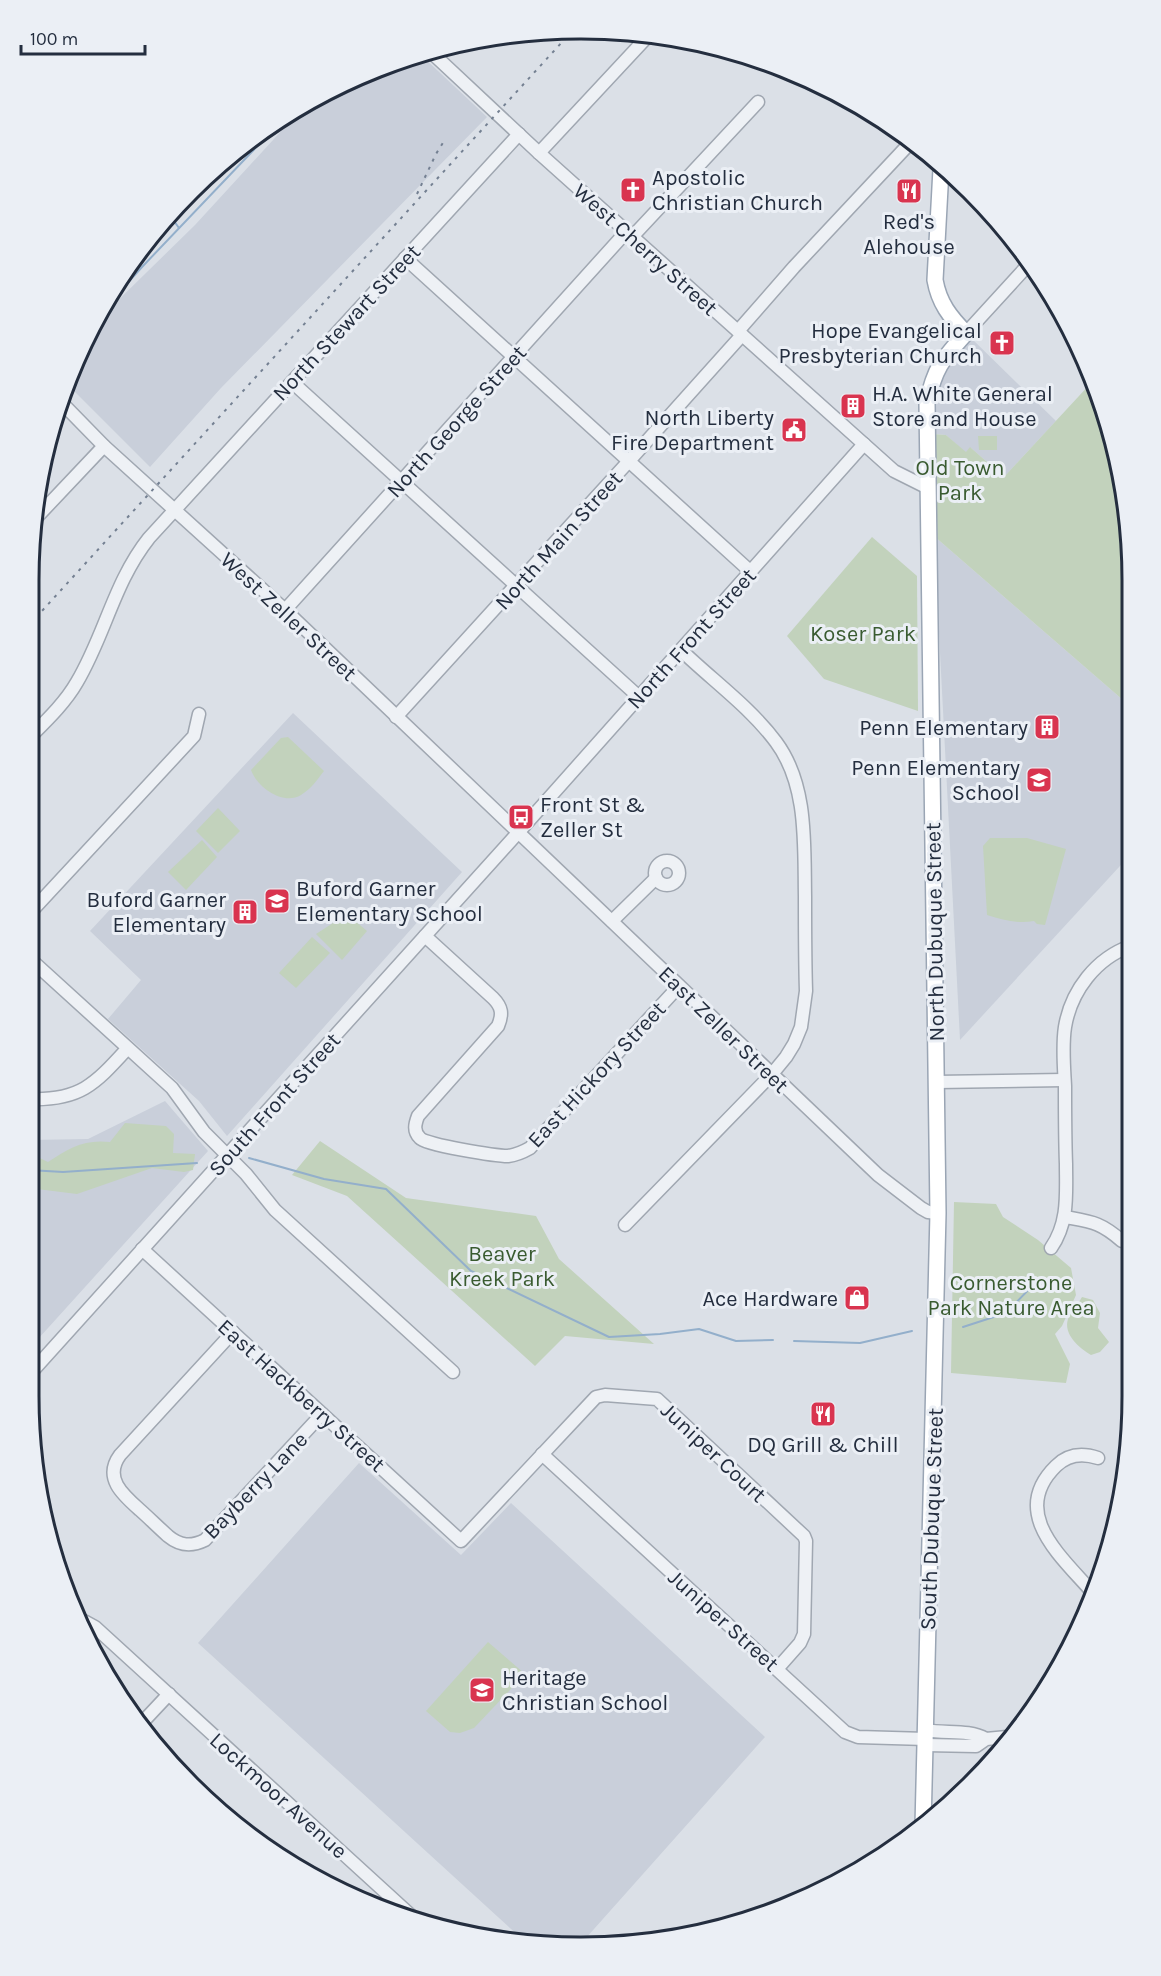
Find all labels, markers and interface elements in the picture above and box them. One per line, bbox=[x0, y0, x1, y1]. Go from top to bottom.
scale bar bbox=[21, 18, 146, 56]
text: 100 m bbox=[30, 28, 78, 50]
place label: Apostolic Christian Church bbox=[652, 165, 823, 216]
church icon: Apostolic Christian Church bbox=[618, 175, 648, 205]
restaurant icon: Red's Alehouse bbox=[894, 176, 924, 206]
street label: West Cherry Street bbox=[568, 178, 723, 321]
place label: Red's Alehouse bbox=[863, 209, 955, 260]
street label: North Stewart Street bbox=[267, 239, 426, 406]
place label: Hope Evangelical Presbyterian Church bbox=[778, 318, 982, 369]
church icon: Hope Evangelical Presbyterian Church bbox=[987, 328, 1017, 358]
street label: North George Street bbox=[381, 340, 532, 503]
place label: H.A. White General Store and House bbox=[872, 381, 1053, 432]
building icon: H.A. White General Store and House bbox=[838, 391, 868, 421]
place label: North Liberty Fire Department bbox=[611, 405, 774, 456]
public building icon: North Liberty Fire Department bbox=[779, 415, 809, 445]
park label: Old Town Park bbox=[915, 455, 1005, 506]
street label: North Main Street bbox=[490, 466, 628, 616]
street label: West Zeller Street bbox=[215, 547, 362, 687]
street label: North Front Street bbox=[622, 563, 762, 714]
park label: Koser Park bbox=[810, 621, 916, 647]
building icon: Penn Elementary bbox=[1032, 712, 1062, 742]
place label: Penn Elementary bbox=[859, 715, 1028, 741]
place label: Penn Elementary School bbox=[851, 755, 1020, 806]
school or university icon: Penn Elementary School bbox=[1024, 765, 1054, 795]
place label: Front St & Zeller St bbox=[540, 792, 645, 843]
bus stop icon: Front St & Zeller St bbox=[506, 802, 536, 832]
street label: North Dubuque Street bbox=[920, 822, 950, 1042]
place label: Buford Garner Elementary School bbox=[296, 876, 483, 927]
school or university icon: Buford Garner Elementary School bbox=[262, 886, 292, 916]
place label: Buford Garner Elementary bbox=[86, 887, 226, 938]
building icon: Buford Garner Elementary bbox=[230, 897, 260, 927]
street label: East Zeller Street bbox=[653, 961, 794, 1098]
street label: East Hickory Street bbox=[522, 996, 671, 1153]
street label: South Front Street bbox=[203, 1028, 346, 1182]
park label: Beaver Kreek Park bbox=[449, 1241, 555, 1292]
park label: Cornerstone Park Nature Area bbox=[927, 1270, 1095, 1321]
shop icon: Ace Hardware bbox=[842, 1283, 872, 1313]
place label: Ace Hardware bbox=[702, 1286, 838, 1312]
street label: East Hackberry Street bbox=[212, 1314, 390, 1478]
street label: Juniper Court bbox=[655, 1397, 771, 1508]
restaurant icon: DQ Grill & Chill bbox=[808, 1399, 838, 1429]
street label: South Dubuque Street bbox=[915, 1407, 949, 1631]
street label: Bayberry Lane bbox=[198, 1427, 313, 1545]
place label: DQ Grill & Chill bbox=[747, 1432, 899, 1458]
street label: Juniper Street bbox=[663, 1564, 784, 1677]
place label: Heritage Christian School bbox=[502, 1665, 668, 1716]
school or university icon: Heritage Christian School bbox=[467, 1675, 497, 1705]
street label: Lockmoor Avenue bbox=[204, 1727, 353, 1864]

